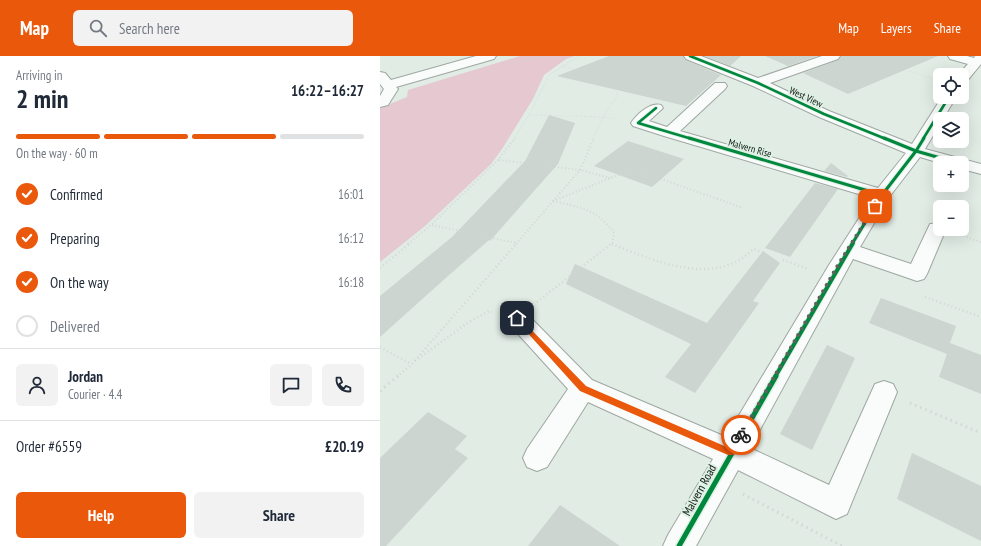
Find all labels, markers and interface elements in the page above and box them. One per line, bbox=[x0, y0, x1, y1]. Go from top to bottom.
search box bbox=[73, 10, 353, 46]
text: Map bbox=[20, 16, 49, 40]
icon: search bbox=[87, 17, 109, 39]
text: Search here bbox=[119, 19, 180, 38]
text: Map bbox=[838, 19, 859, 37]
text: Layers bbox=[881, 19, 912, 37]
text: Share bbox=[934, 19, 961, 37]
text: Arriving in bbox=[16, 67, 63, 84]
map controls bbox=[933, 68, 969, 236]
button: locate bbox=[933, 68, 969, 104]
text: 16:22–16:27 bbox=[291, 81, 364, 100]
text: 2 min bbox=[16, 82, 69, 115]
street label: West View bbox=[787, 84, 825, 110]
button: layers bbox=[933, 112, 969, 148]
street label: Malvern Rise bbox=[727, 136, 773, 160]
text: On the way · 60 m bbox=[16, 145, 98, 162]
button: + bbox=[933, 156, 969, 192]
icon: check bbox=[16, 183, 38, 205]
text: Confirmed bbox=[50, 185, 103, 204]
text: 16:01 bbox=[338, 186, 364, 203]
pin bbox=[858, 189, 892, 223]
icon: bag bbox=[864, 195, 886, 217]
button: − bbox=[933, 200, 969, 236]
icon: check bbox=[16, 227, 38, 249]
text: Preparing bbox=[50, 229, 100, 248]
text: 16:12 bbox=[338, 230, 364, 247]
icon: check bbox=[16, 271, 38, 293]
text: On the way bbox=[50, 273, 109, 292]
text: 16:18 bbox=[338, 274, 364, 291]
pin bbox=[500, 301, 534, 335]
icon: home bbox=[506, 307, 528, 329]
text: Delivered bbox=[50, 317, 100, 336]
button: person bbox=[16, 364, 58, 406]
button: chat bbox=[270, 364, 312, 406]
button: phone bbox=[322, 364, 364, 406]
text: Jordan bbox=[68, 367, 103, 386]
text: Courier · 4.4 bbox=[68, 386, 122, 403]
courier bbox=[721, 415, 761, 455]
icon: bike bbox=[730, 424, 752, 446]
text: Order #6559 bbox=[16, 437, 82, 456]
text: £20.19 bbox=[325, 437, 364, 456]
street label: Malvern Road bbox=[679, 462, 719, 518]
button: Help bbox=[16, 492, 186, 538]
button: Share bbox=[194, 492, 364, 538]

